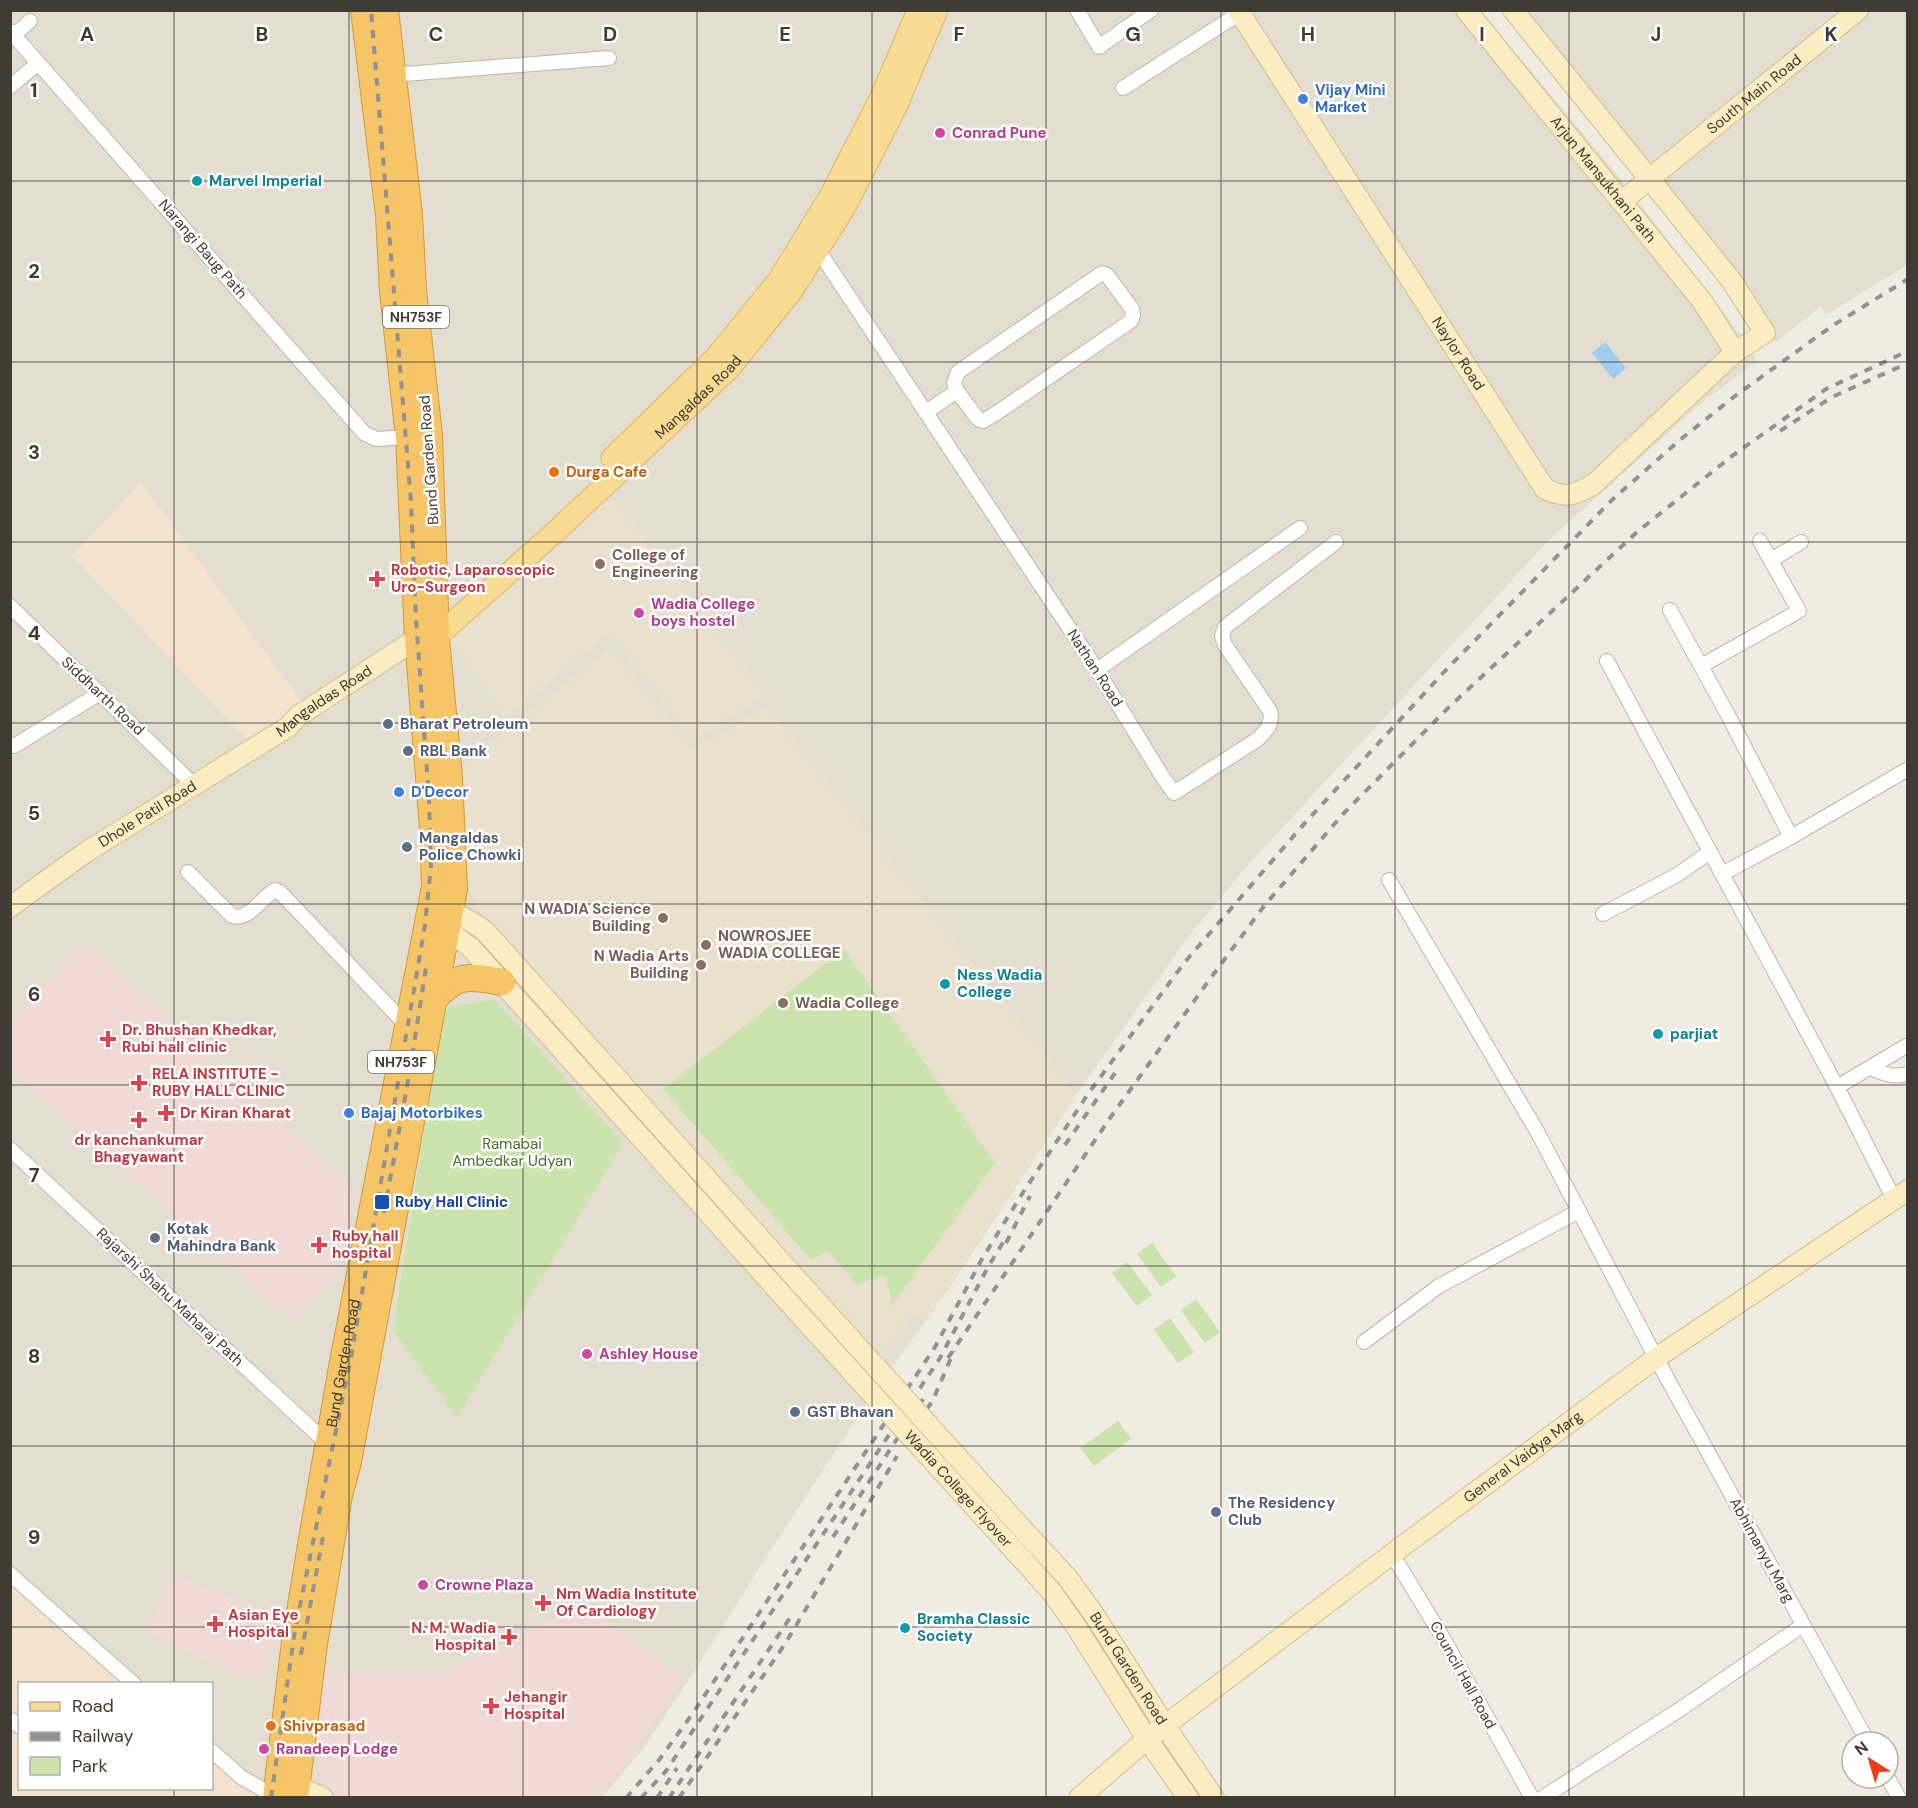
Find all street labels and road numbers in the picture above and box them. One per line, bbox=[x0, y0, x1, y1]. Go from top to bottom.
street label: South Main Road bbox=[1702, 50, 1806, 139]
street label: Arjun Mansukhani Path bbox=[1546, 112, 1661, 247]
street label: Narangi Baug Path bbox=[154, 195, 252, 303]
road number: NH753F bbox=[383, 306, 449, 328]
street label: Naylor Road bbox=[1427, 313, 1489, 394]
street label: Mangaldas Road bbox=[650, 351, 746, 444]
street label: Bund Garden Road bbox=[414, 395, 444, 525]
street label: Nathan Road bbox=[1063, 625, 1127, 711]
street label: Siddharth Road bbox=[57, 652, 149, 740]
street label: Mangaldas Road bbox=[272, 660, 376, 742]
street label: Dhole Patil Road bbox=[95, 776, 200, 852]
road number: NH753F bbox=[368, 1051, 434, 1073]
street label: Rajarshi Shahu Maharaj Path bbox=[92, 1223, 248, 1371]
street label: Bund Garden Road bbox=[322, 1297, 365, 1429]
street label: General Vaidya Marg bbox=[1459, 1406, 1586, 1508]
street label: Wadia College Flyover bbox=[900, 1426, 1017, 1552]
street label: Abhimanyu Marg bbox=[1725, 1494, 1799, 1606]
street label: Bund Garden Road bbox=[1085, 1608, 1172, 1729]
street label: Council Hall Road bbox=[1425, 1618, 1501, 1732]

